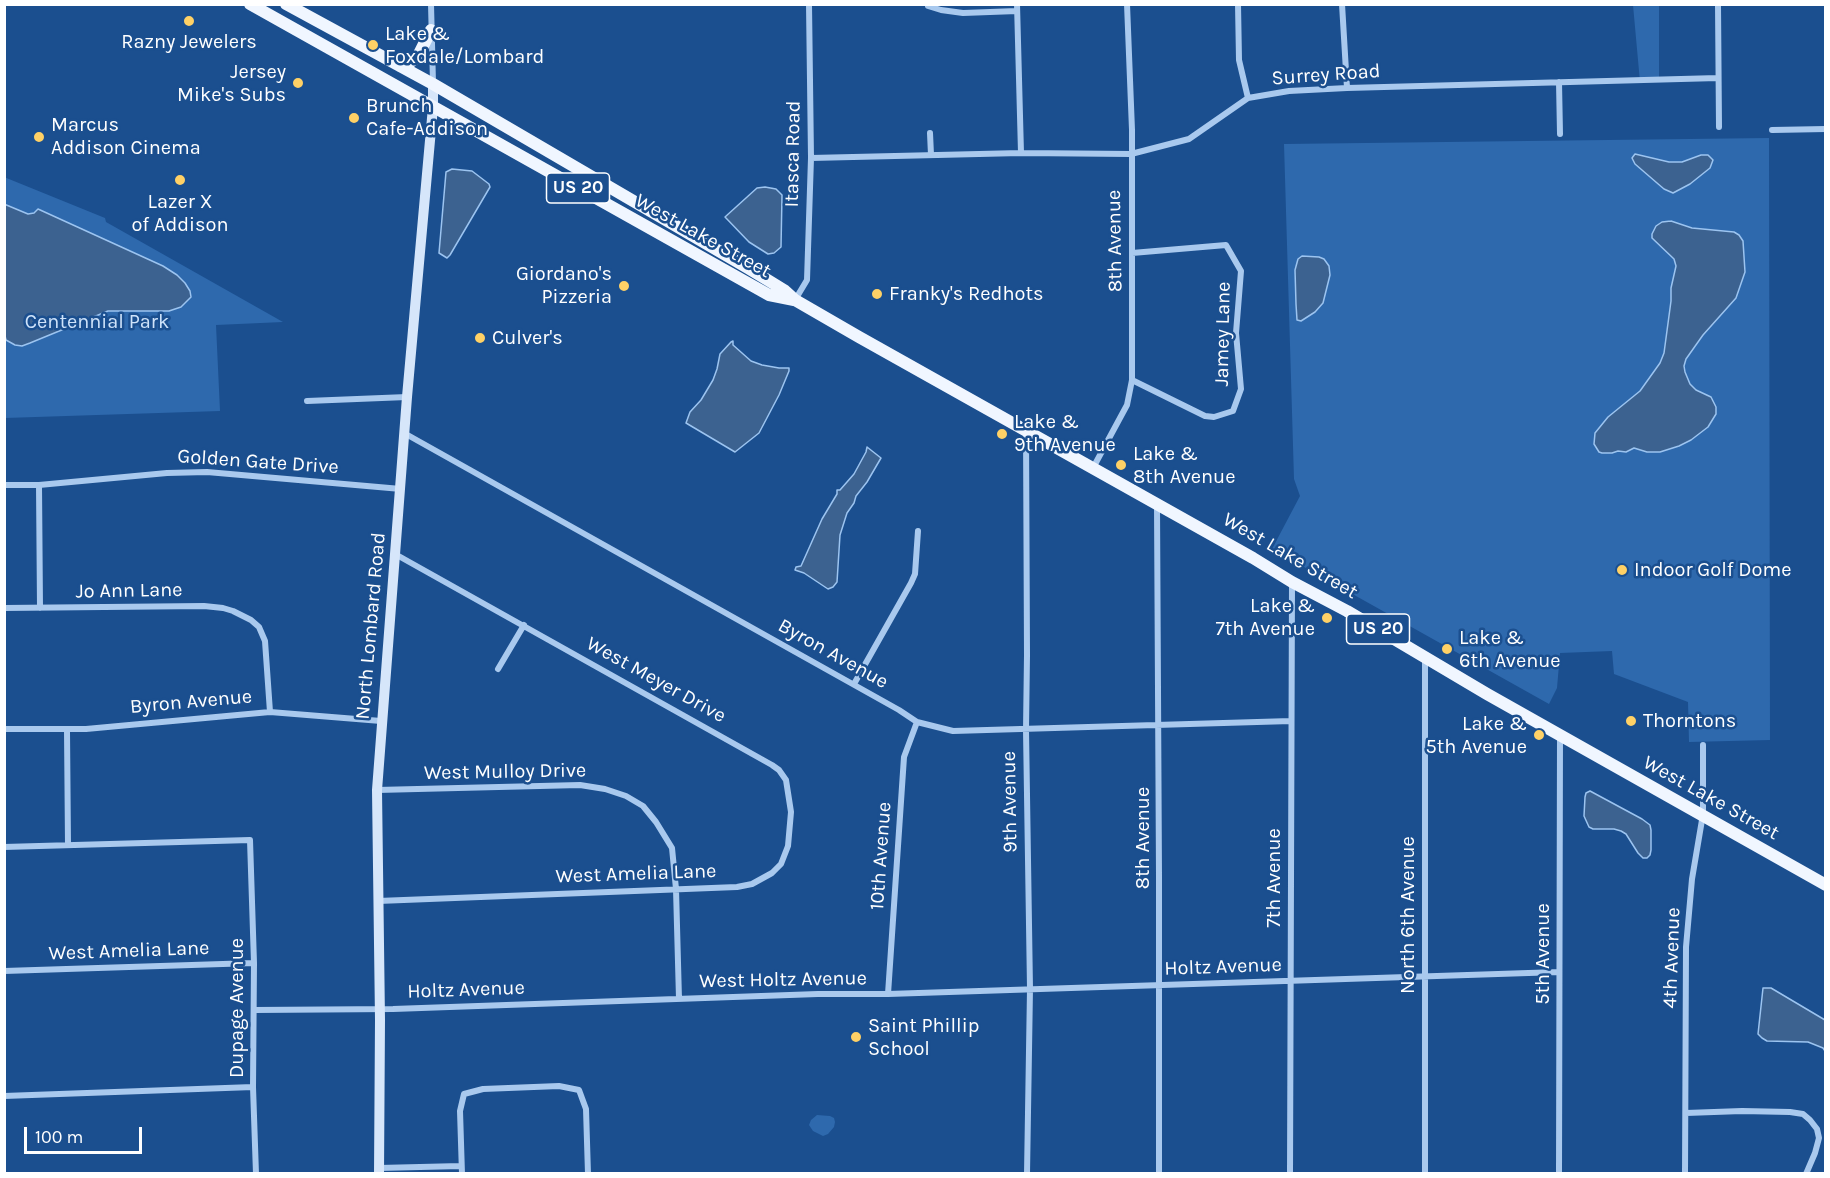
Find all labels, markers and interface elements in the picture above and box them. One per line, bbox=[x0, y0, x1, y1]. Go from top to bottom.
marker: Razny Jewelers bbox=[182, 14, 196, 28]
place label: Lake & Foxdale/Lombard bbox=[385, 22, 544, 69]
place label: Razny Jewelers bbox=[121, 30, 257, 54]
marker: Lake & Foxdale/Lombard bbox=[366, 38, 380, 52]
street label: Surrey Road bbox=[1271, 59, 1381, 91]
place label: Jersey Mike's Subs bbox=[177, 60, 286, 107]
marker: Jersey Mike's Subs bbox=[291, 76, 305, 90]
place label: Brunch Cafe-Addison bbox=[366, 94, 488, 141]
street label: Itasca Road bbox=[780, 100, 806, 208]
marker: Brunch Cafe-Addison bbox=[347, 111, 361, 125]
place label: Marcus Addison Cinema bbox=[51, 113, 201, 160]
marker: Marcus Addison Cinema bbox=[32, 130, 46, 144]
marker: Lazer X of Addison bbox=[173, 173, 187, 187]
road number: US 20 bbox=[546, 173, 610, 203]
street label: West Lake Street bbox=[631, 189, 775, 283]
place label: Lazer X of Addison bbox=[131, 190, 229, 237]
street label: 8th Avenue bbox=[1102, 190, 1128, 292]
place label: Giordano's Pizzeria bbox=[516, 262, 612, 309]
marker: Giordano's Pizzeria bbox=[617, 279, 631, 293]
street label: Jamey Lane bbox=[1210, 281, 1236, 387]
place label: Franky's Redhots bbox=[889, 282, 1043, 306]
marker: Franky's Redhots bbox=[870, 287, 884, 301]
park label: Centennial Park bbox=[25, 310, 169, 334]
place label: Culver's bbox=[492, 326, 563, 350]
marker: Culver's bbox=[473, 331, 487, 345]
place label: Lake & 9th Avenue bbox=[1014, 410, 1116, 457]
marker: Lake & 9th Avenue bbox=[995, 427, 1009, 441]
place label: Lake & 8th Avenue bbox=[1133, 442, 1235, 489]
street label: Golden Gate Drive bbox=[177, 444, 339, 480]
marker: Lake & 8th Avenue bbox=[1114, 458, 1128, 472]
street label: West Lake Street bbox=[1218, 508, 1362, 604]
street label: North Lombard Road bbox=[351, 531, 391, 721]
place label: Indoor Golf Dome bbox=[1634, 558, 1791, 582]
marker: Indoor Golf Dome bbox=[1615, 563, 1629, 577]
street label: Jo Ann Lane bbox=[75, 578, 183, 604]
place label: Lake & 7th Avenue bbox=[1215, 594, 1315, 641]
marker: Lake & 7th Avenue bbox=[1320, 611, 1334, 625]
street label: Byron Avenue bbox=[774, 614, 892, 694]
road number: US 20 bbox=[1346, 614, 1410, 644]
place label: Lake & 6th Avenue bbox=[1459, 626, 1561, 673]
street label: West Meyer Drive bbox=[582, 632, 730, 728]
marker: Lake & 6th Avenue bbox=[1440, 642, 1454, 656]
street label: Byron Avenue bbox=[129, 685, 253, 719]
place label: Thorntons bbox=[1643, 709, 1736, 733]
place label: Lake & 5th Avenue bbox=[1426, 712, 1527, 759]
marker: Thorntons bbox=[1624, 714, 1638, 728]
marker: Lake & 5th Avenue bbox=[1532, 728, 1546, 742]
street label: 9th Avenue bbox=[997, 751, 1023, 853]
street label: West Lake Street bbox=[1639, 751, 1783, 845]
street label: West Mulloy Drive bbox=[424, 759, 586, 785]
street label: 8th Avenue bbox=[1131, 787, 1155, 889]
street label: 10th Avenue bbox=[865, 801, 897, 911]
street label: 7th Avenue bbox=[1262, 828, 1286, 928]
street label: North 6th Avenue bbox=[1396, 836, 1420, 994]
street label: West Amelia Lane bbox=[555, 859, 717, 889]
street label: 5th Avenue bbox=[1531, 903, 1555, 1005]
street label: 4th Avenue bbox=[1658, 907, 1686, 1009]
street label: West Amelia Lane bbox=[48, 936, 210, 966]
street label: Dupage Avenue bbox=[225, 938, 249, 1078]
street label: Holtz Avenue bbox=[1164, 953, 1282, 981]
street label: West Holtz Avenue bbox=[699, 967, 867, 993]
street label: Holtz Avenue bbox=[407, 976, 525, 1004]
place label: Saint Phillip School bbox=[868, 1014, 979, 1061]
marker: Saint Phillip School bbox=[849, 1030, 863, 1044]
scale bar bbox=[27, 1115, 146, 1153]
text: 100 m bbox=[35, 1126, 83, 1148]

